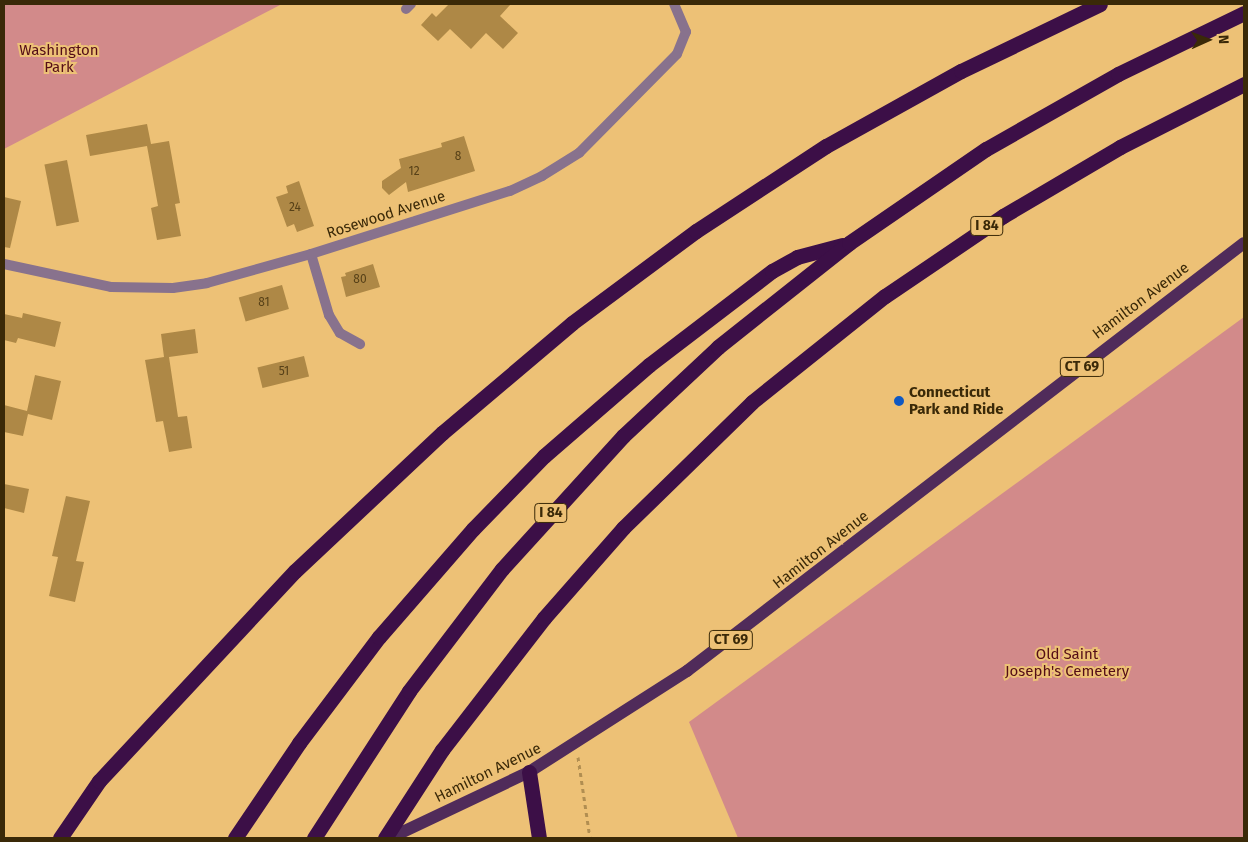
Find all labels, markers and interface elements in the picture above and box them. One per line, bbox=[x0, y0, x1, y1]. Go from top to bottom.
north arrow bbox=[1183, 15, 1233, 65]
text: N bbox=[1215, 35, 1232, 44]
park label: Washington Park bbox=[19, 41, 99, 76]
house number: 8 bbox=[455, 150, 461, 164]
house number: 12 bbox=[408, 165, 420, 179]
street label: Rosewood Avenue bbox=[324, 187, 448, 243]
house number: 24 bbox=[289, 201, 301, 215]
road number: I 84 bbox=[970, 215, 1004, 238]
street label: Hamilton Avenue bbox=[1089, 259, 1193, 343]
house number: 80 bbox=[353, 273, 367, 287]
house number: 81 bbox=[258, 296, 270, 310]
road number: CT 69 bbox=[1060, 356, 1104, 378]
house number: 51 bbox=[279, 365, 289, 379]
place label: Connecticut Park and Ride bbox=[909, 383, 1003, 418]
marker: Connecticut Park and Ride bbox=[893, 395, 905, 407]
road number: I 84 bbox=[534, 502, 568, 524]
street label: Hamilton Avenue bbox=[770, 507, 872, 593]
road number: CT 69 bbox=[708, 628, 754, 652]
park label: Old Saint Joseph's Cemetery bbox=[1005, 645, 1129, 680]
street label: Hamilton Avenue bbox=[432, 739, 544, 807]

